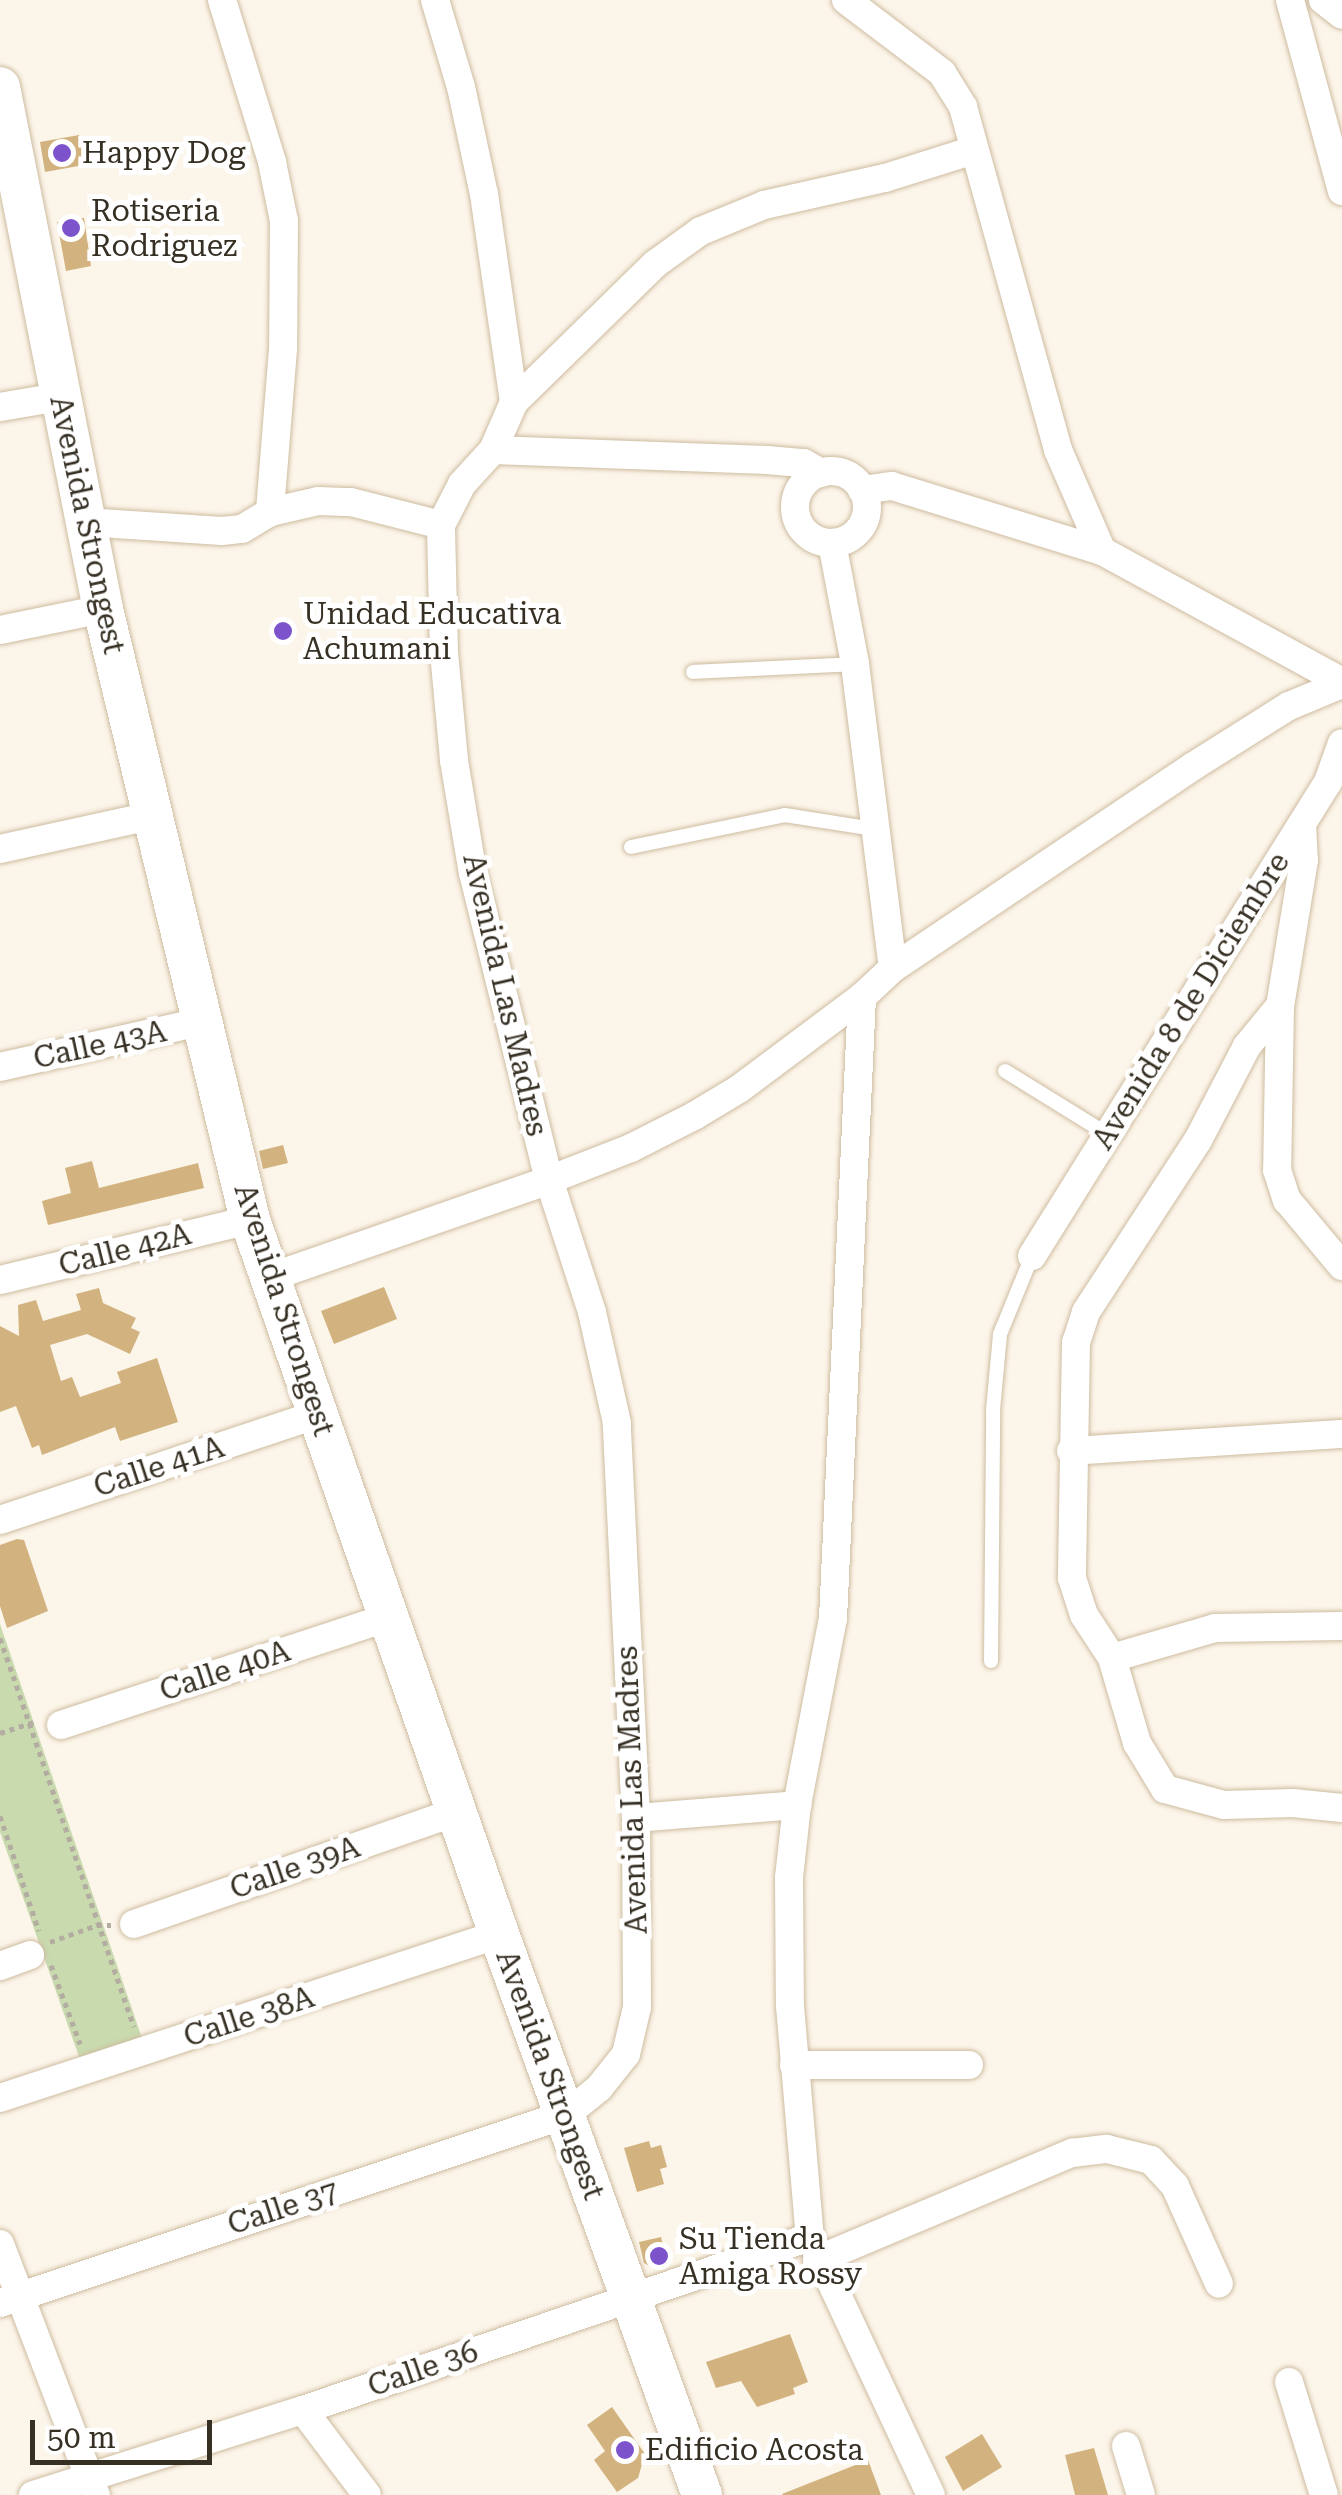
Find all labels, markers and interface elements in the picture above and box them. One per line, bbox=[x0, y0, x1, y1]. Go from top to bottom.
place label: Happy Dog bbox=[82, 135, 246, 171]
marker: Happy Dog bbox=[51, 142, 73, 164]
place label: Rotiseria Rodriguez bbox=[91, 193, 237, 264]
marker: Rotiseria Rodriguez bbox=[60, 217, 82, 239]
street label: Avenida Strongest bbox=[42, 393, 132, 657]
place label: Unidad Educativa Achumani bbox=[303, 596, 561, 666]
marker: Unidad Educativa Achumani bbox=[272, 620, 294, 642]
street label: Avenida 8 de Diciembre bbox=[1085, 846, 1297, 1156]
street label: Avenida Las Madres bbox=[455, 850, 555, 1140]
street label: Calle 43A bbox=[30, 1013, 170, 1077]
street label: Avenida Strongest bbox=[226, 1179, 342, 1441]
street label: Calle 42A bbox=[55, 1216, 195, 1284]
street label: Calle 41A bbox=[89, 1429, 229, 1505]
street label: Calle 40A bbox=[155, 1633, 295, 1709]
street label: Avenida Las Madres bbox=[609, 1645, 655, 1935]
street label: Calle 39A bbox=[225, 1829, 365, 1907]
street label: Avenida Strongest bbox=[488, 1945, 612, 2205]
street label: Calle 38A bbox=[179, 1979, 319, 2055]
street label: Calle 37 bbox=[223, 2173, 343, 2243]
place label: Su Tienda Amiga Rossy bbox=[679, 2221, 862, 2292]
marker: Su Tienda Amiga Rossy bbox=[648, 2245, 670, 2267]
street label: Calle 36 bbox=[363, 2333, 483, 2405]
scale bar bbox=[35, 2400, 218, 2462]
text: 50 m bbox=[47, 2420, 116, 2455]
place label: Edificio Acosta bbox=[645, 2432, 863, 2468]
marker: Edificio Acosta bbox=[614, 2439, 636, 2461]

